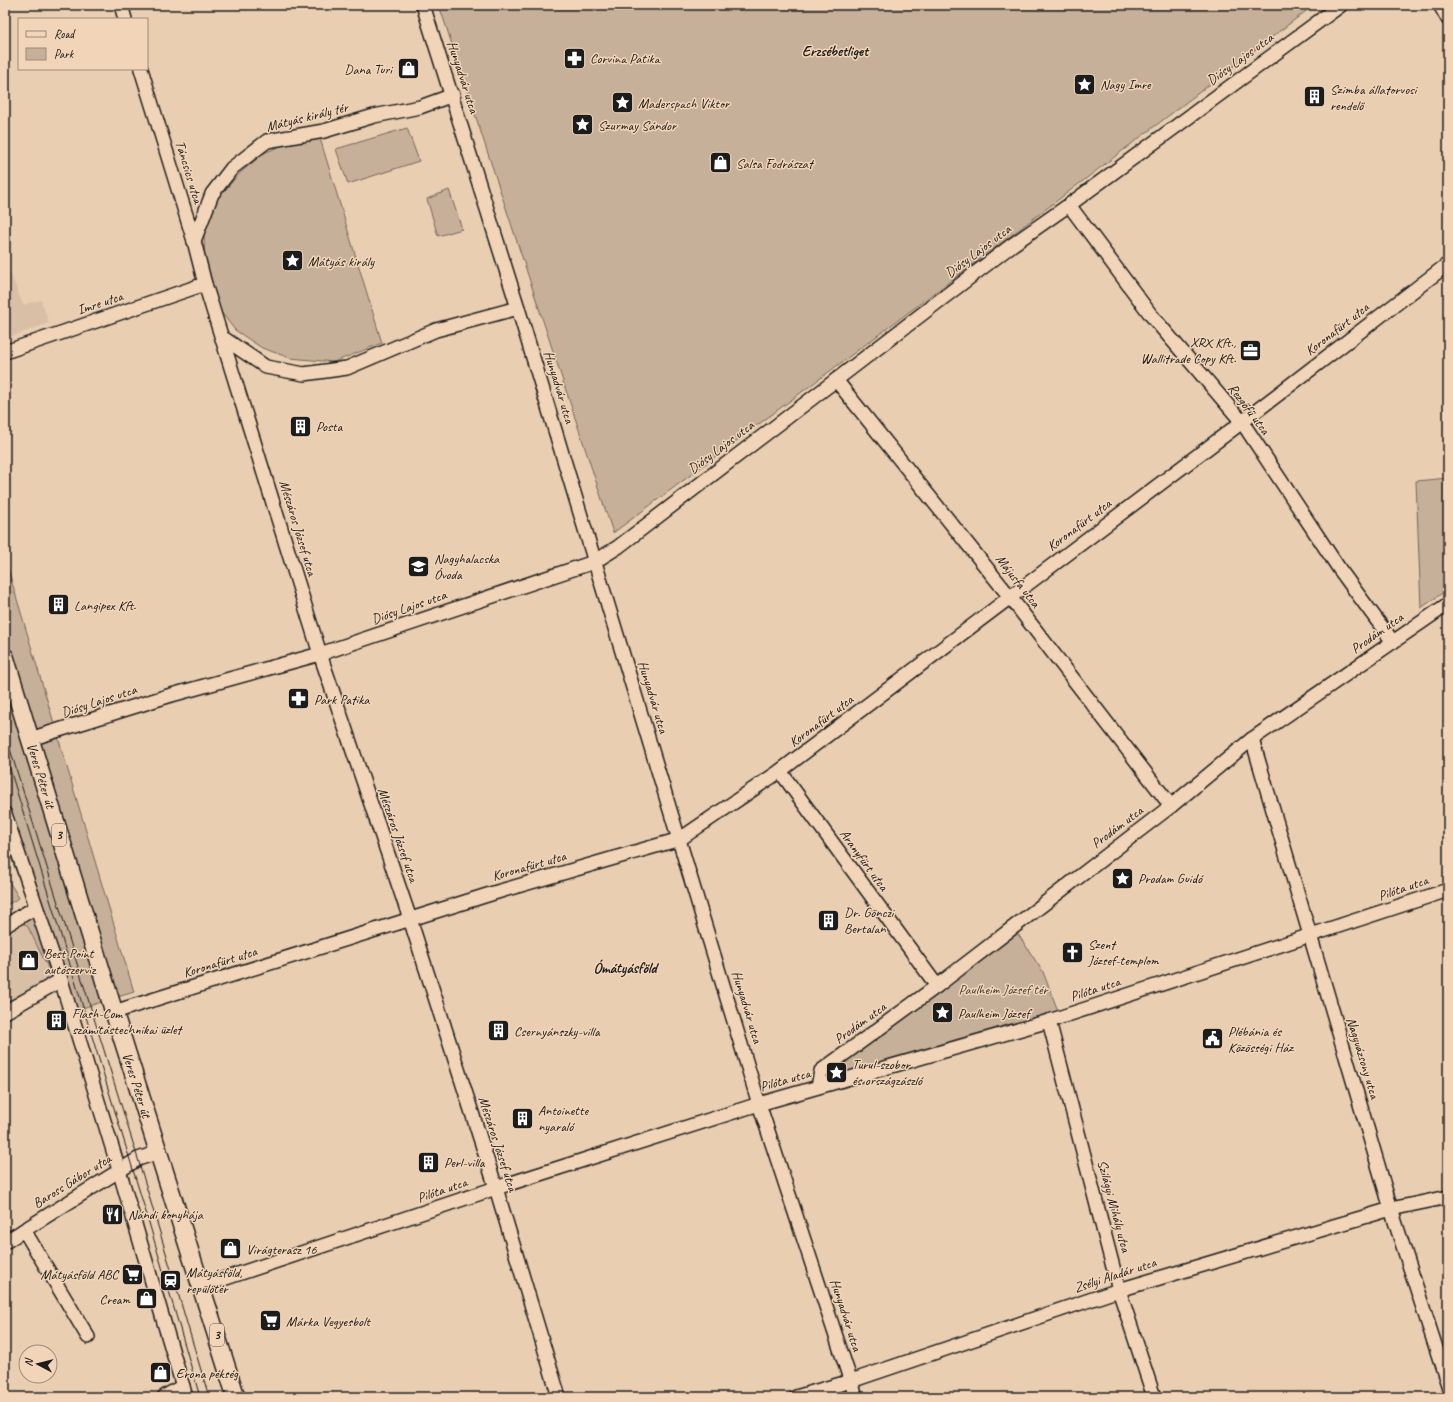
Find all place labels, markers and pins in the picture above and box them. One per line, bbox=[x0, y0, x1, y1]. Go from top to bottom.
pharmacy icon: Corvina Patika bbox=[562, 45, 588, 71]
place label: Corvina Patika bbox=[590, 50, 661, 67]
shop icon: Dana Turi bbox=[395, 56, 421, 82]
place label: Dana Turi bbox=[344, 61, 394, 78]
place icon: Nagy Imre bbox=[1071, 71, 1097, 97]
place label: Nagy Imre bbox=[1100, 76, 1152, 93]
place label: Szimba állatorvosi rendelő bbox=[1330, 81, 1419, 114]
building icon: Szimba állatorvosi rendelő bbox=[1302, 84, 1328, 110]
place icon: Maderspach Viktor bbox=[610, 90, 636, 116]
place label: Maderspach Viktor bbox=[638, 95, 730, 112]
place icon: Szurmay Sándor bbox=[570, 112, 596, 138]
place label: Szurmay Sándor bbox=[598, 117, 677, 134]
shop icon: Salsa Fodrászat bbox=[707, 150, 733, 176]
place label: Salsa Fodrászat bbox=[736, 155, 815, 172]
place icon: Mátyás király bbox=[280, 248, 306, 274]
place label: Mátyás király bbox=[308, 253, 375, 270]
place label: XRX Kft., Wallitrade Copy Kft. bbox=[1141, 334, 1236, 367]
office icon: XRX Kft., Wallitrade Copy Kft. bbox=[1238, 337, 1264, 363]
building icon: Posta bbox=[288, 413, 314, 439]
place label: Posta bbox=[316, 418, 343, 435]
place label: Nagyhalacska Óvoda bbox=[434, 550, 500, 583]
school or university icon: Nagyhalacska Óvoda bbox=[405, 553, 431, 579]
building icon: Langipex Kft. bbox=[46, 592, 72, 618]
place label: Langipex Kft. bbox=[74, 597, 136, 614]
pharmacy icon: Park Patika bbox=[286, 686, 312, 712]
place label: Park Patika bbox=[314, 691, 370, 708]
place icon: Prodam Guidó bbox=[1109, 865, 1135, 891]
place label: Prodam Guidó bbox=[1138, 870, 1204, 887]
place label: Dr. Gönczi Bertalan bbox=[844, 904, 896, 937]
building icon: Dr. Gönczi Bertalan bbox=[816, 907, 842, 933]
place label: Szent József-templom bbox=[1087, 936, 1160, 969]
church icon: Szent József-templom bbox=[1060, 939, 1086, 965]
place label: Best Point autószerviz bbox=[44, 945, 97, 978]
shop icon: Best Point autószerviz bbox=[16, 948, 42, 974]
place icon: Paulheim József bbox=[930, 1000, 956, 1026]
place label: Flash-Com számítástechnikai üzlet bbox=[72, 1005, 183, 1038]
place label: Paulheim József bbox=[958, 1005, 1033, 1022]
building icon: Flash-Com számítástechnikai üzlet bbox=[43, 1008, 69, 1034]
building icon: Csernyánszky-villa bbox=[485, 1018, 511, 1044]
place label: Csernyánszky-villa bbox=[514, 1023, 601, 1040]
place label: Plébánia és Közösségi Ház bbox=[1228, 1023, 1294, 1056]
public building icon: Plébánia és Közösségi Ház bbox=[1200, 1026, 1226, 1052]
place label: Turul-szobor és országzászló bbox=[852, 1056, 924, 1089]
place icon: Turul-szobor és országzászló bbox=[824, 1059, 850, 1085]
place label: Antoinette nyaraló bbox=[538, 1102, 589, 1135]
building icon: Antoinette nyaraló bbox=[510, 1105, 536, 1131]
building icon: Perl-villa bbox=[415, 1149, 441, 1175]
place label: Perl-villa bbox=[444, 1154, 486, 1171]
restaurant icon: Nándi konyhája bbox=[99, 1201, 125, 1227]
place label: Nándi konyhája bbox=[128, 1206, 204, 1223]
shop icon: Virágterasz 16 bbox=[218, 1236, 244, 1262]
place label: Virágterasz 16 bbox=[246, 1241, 317, 1258]
supermarket icon: Mátyásföld ABC bbox=[120, 1261, 146, 1287]
place label: Mátyásföld, repülőtér bbox=[186, 1264, 242, 1297]
place label: Mátyásföld ABC bbox=[40, 1266, 120, 1283]
station icon: Mátyásföld, repülőtér bbox=[158, 1267, 184, 1293]
shop icon: Cream bbox=[133, 1286, 159, 1312]
place label: Cream bbox=[100, 1291, 131, 1308]
supermarket icon: Márka Vegyesbolt bbox=[257, 1308, 283, 1334]
place label: Márka Vegyesbolt bbox=[286, 1313, 371, 1330]
shop icon: Erona pékség bbox=[148, 1360, 174, 1386]
place label: Erona pékség bbox=[176, 1365, 239, 1382]

